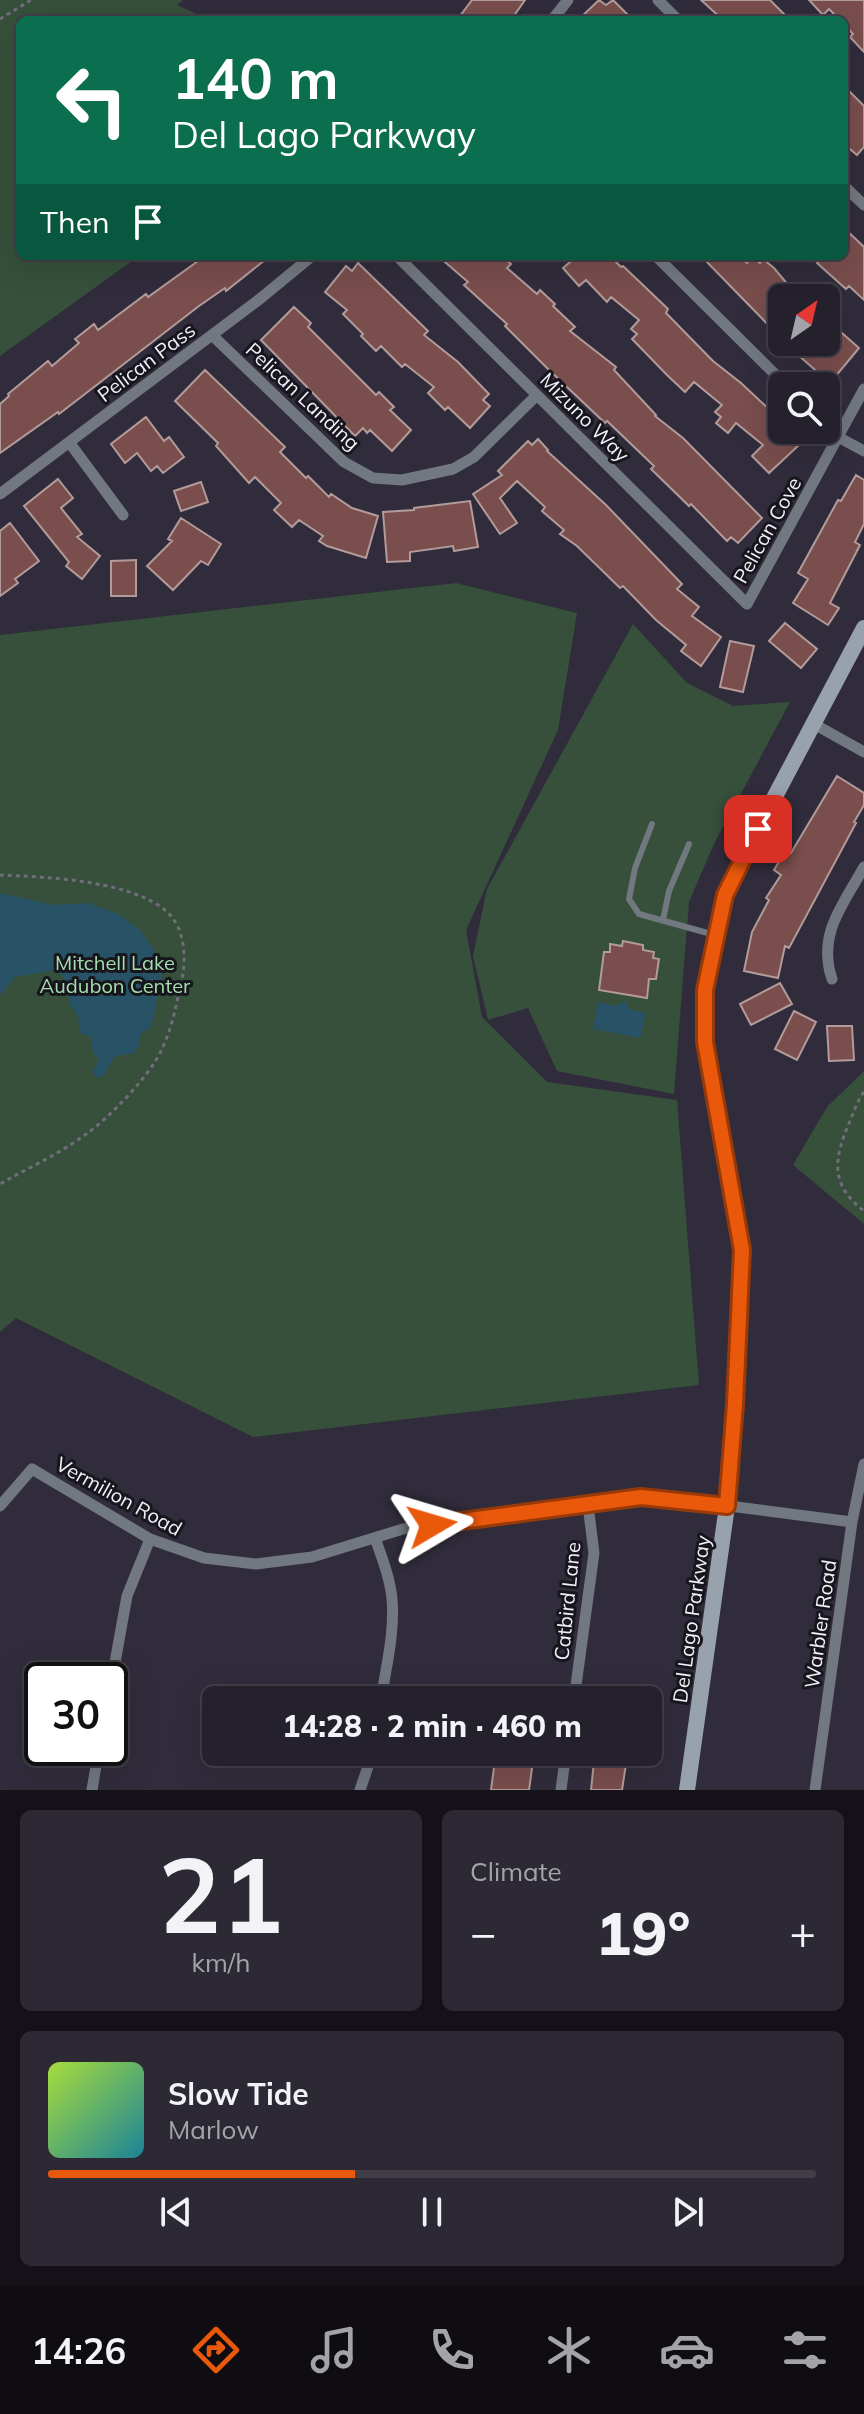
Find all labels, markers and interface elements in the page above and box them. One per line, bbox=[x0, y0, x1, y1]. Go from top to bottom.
text: 140 m bbox=[172, 43, 339, 113]
icon: left bbox=[40, 48, 144, 152]
text: Del Lago Parkway bbox=[172, 112, 476, 157]
icon: arrive bbox=[126, 200, 170, 244]
text: Then bbox=[40, 203, 110, 241]
north arrow bbox=[768, 284, 840, 356]
map controls bbox=[768, 284, 840, 444]
street label: Pelican Pass bbox=[92, 317, 200, 407]
street label: Pelican Landing bbox=[241, 337, 365, 455]
street label: Mizuno Way bbox=[535, 367, 635, 467]
button: search bbox=[768, 372, 840, 444]
street label: Pelican Cove bbox=[728, 473, 806, 587]
pin bbox=[724, 795, 792, 863]
icon: arrive bbox=[736, 807, 780, 851]
park label: Mitchell Lake Audubon Center bbox=[40, 950, 191, 998]
street label: Vermilion Road bbox=[52, 1451, 186, 1541]
position arrow bbox=[390, 1483, 474, 1567]
street label: Del Lago Parkway bbox=[667, 1533, 715, 1704]
street label: Catbird Lane bbox=[548, 1541, 586, 1661]
street label: Warbler Road bbox=[799, 1558, 841, 1690]
speed limit sign: 30 bbox=[24, 1662, 128, 1766]
text: 14:28 · 2 min · 460 m bbox=[282, 1707, 582, 1745]
text: 21 bbox=[159, 1828, 283, 1959]
text: Climate bbox=[470, 1855, 562, 1888]
text: 19° bbox=[595, 1895, 691, 1970]
text: − bbox=[470, 1905, 496, 1960]
text: + bbox=[790, 1905, 816, 1960]
text: km/h bbox=[192, 1946, 250, 1979]
text: Slow Tide bbox=[168, 2075, 309, 2113]
text: Marlow bbox=[168, 2113, 259, 2146]
icon: previous bbox=[154, 2190, 198, 2234]
icon: pause bbox=[410, 2190, 454, 2234]
icon: next bbox=[666, 2190, 710, 2234]
icon: directions bbox=[188, 2322, 244, 2378]
icon: music bbox=[306, 2322, 362, 2378]
icon: phone bbox=[424, 2322, 480, 2378]
icon: climate bbox=[541, 2322, 597, 2378]
icon: car bbox=[659, 2322, 715, 2378]
icon: filters bbox=[777, 2322, 833, 2378]
text: 14:26 bbox=[31, 2328, 126, 2373]

